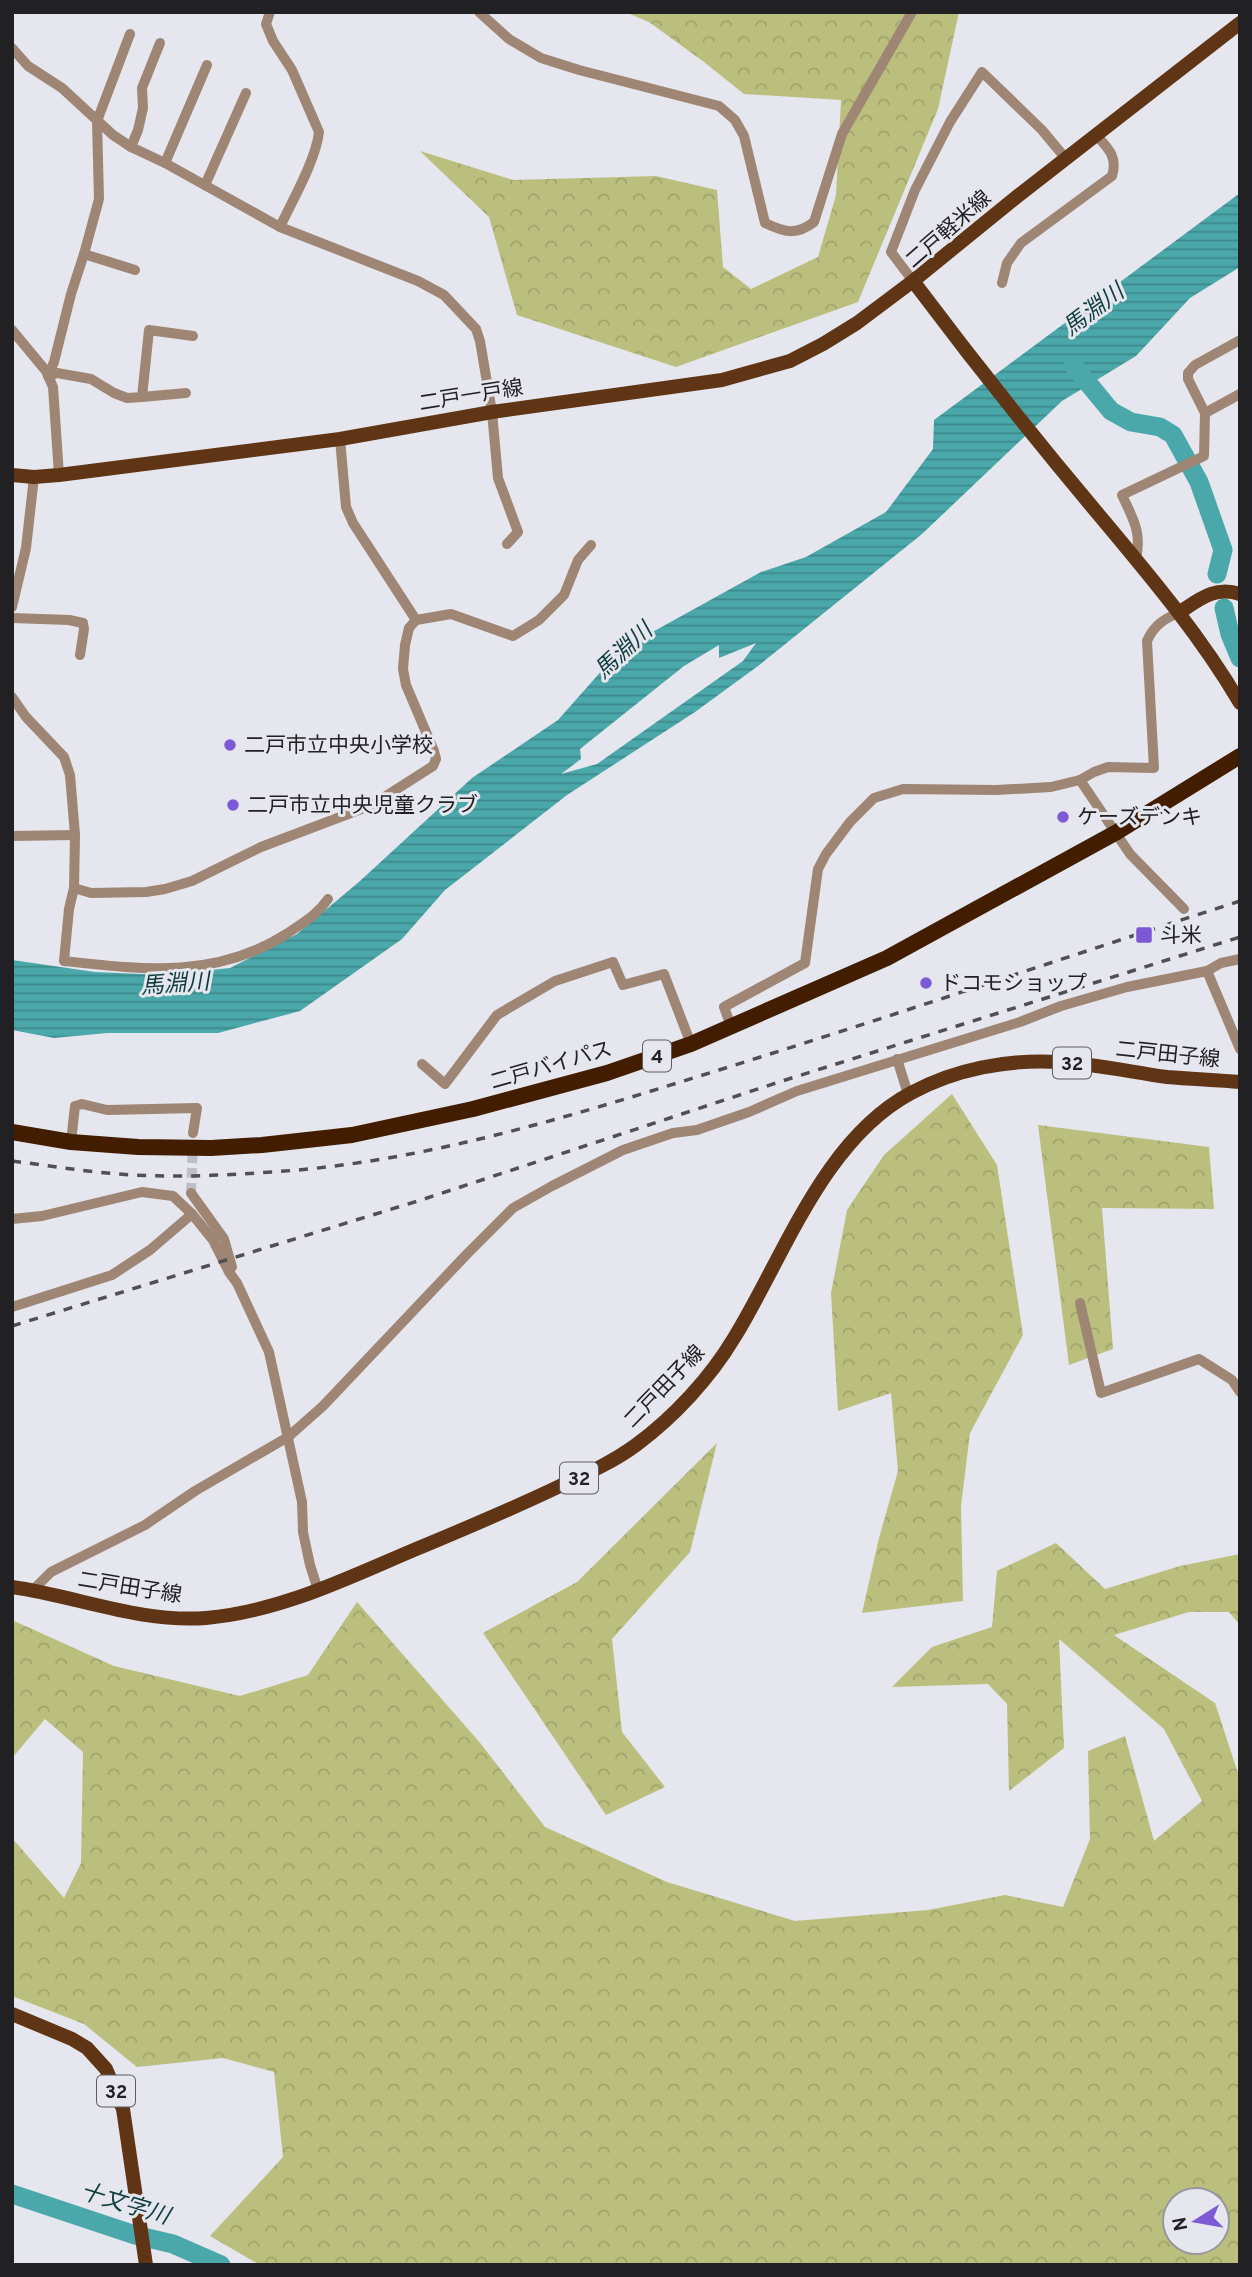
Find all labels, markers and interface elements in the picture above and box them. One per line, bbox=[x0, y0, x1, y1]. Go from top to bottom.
street label: 二戸軽米線 bbox=[901, 186, 997, 275]
water label: 馬淵川 bbox=[1058, 277, 1133, 343]
street label: 二戸一戸線 bbox=[417, 375, 525, 418]
water label: 馬淵川 bbox=[590, 616, 662, 686]
place label: 二戸市立中央小学校 bbox=[244, 733, 433, 760]
marker: 二戸市立中央小学校 bbox=[222, 737, 238, 753]
place label: 二戸市立中央児童クラブ bbox=[247, 793, 478, 820]
marker: 二戸市立中央児童クラブ bbox=[225, 797, 241, 813]
place label: ケーズデンキ bbox=[1077, 805, 1202, 832]
marker: ケーズデンキ bbox=[1055, 809, 1071, 825]
place label: 斗米 bbox=[1160, 923, 1202, 950]
marker: 斗米 bbox=[1134, 925, 1154, 945]
water label: 馬淵川 bbox=[140, 968, 214, 1002]
place label: ドコモショップ bbox=[940, 971, 1087, 998]
marker: ドコモショップ bbox=[918, 975, 934, 991]
street label: 二戸バイパス bbox=[487, 1036, 615, 1097]
street label: 二戸田子線 bbox=[1114, 1037, 1221, 1074]
road number: 4 bbox=[643, 1040, 671, 1072]
road number: 32 bbox=[1053, 1048, 1091, 1078]
street label: 二戸田子線 bbox=[619, 1340, 711, 1434]
road number: 32 bbox=[560, 1462, 598, 1494]
street label: 二戸田子線 bbox=[76, 1567, 184, 1610]
road number: 32 bbox=[97, 2076, 135, 2106]
water label: 十文字川 bbox=[76, 2178, 175, 2234]
north arrow bbox=[1161, 2186, 1231, 2256]
text: N bbox=[1168, 2215, 1194, 2233]

